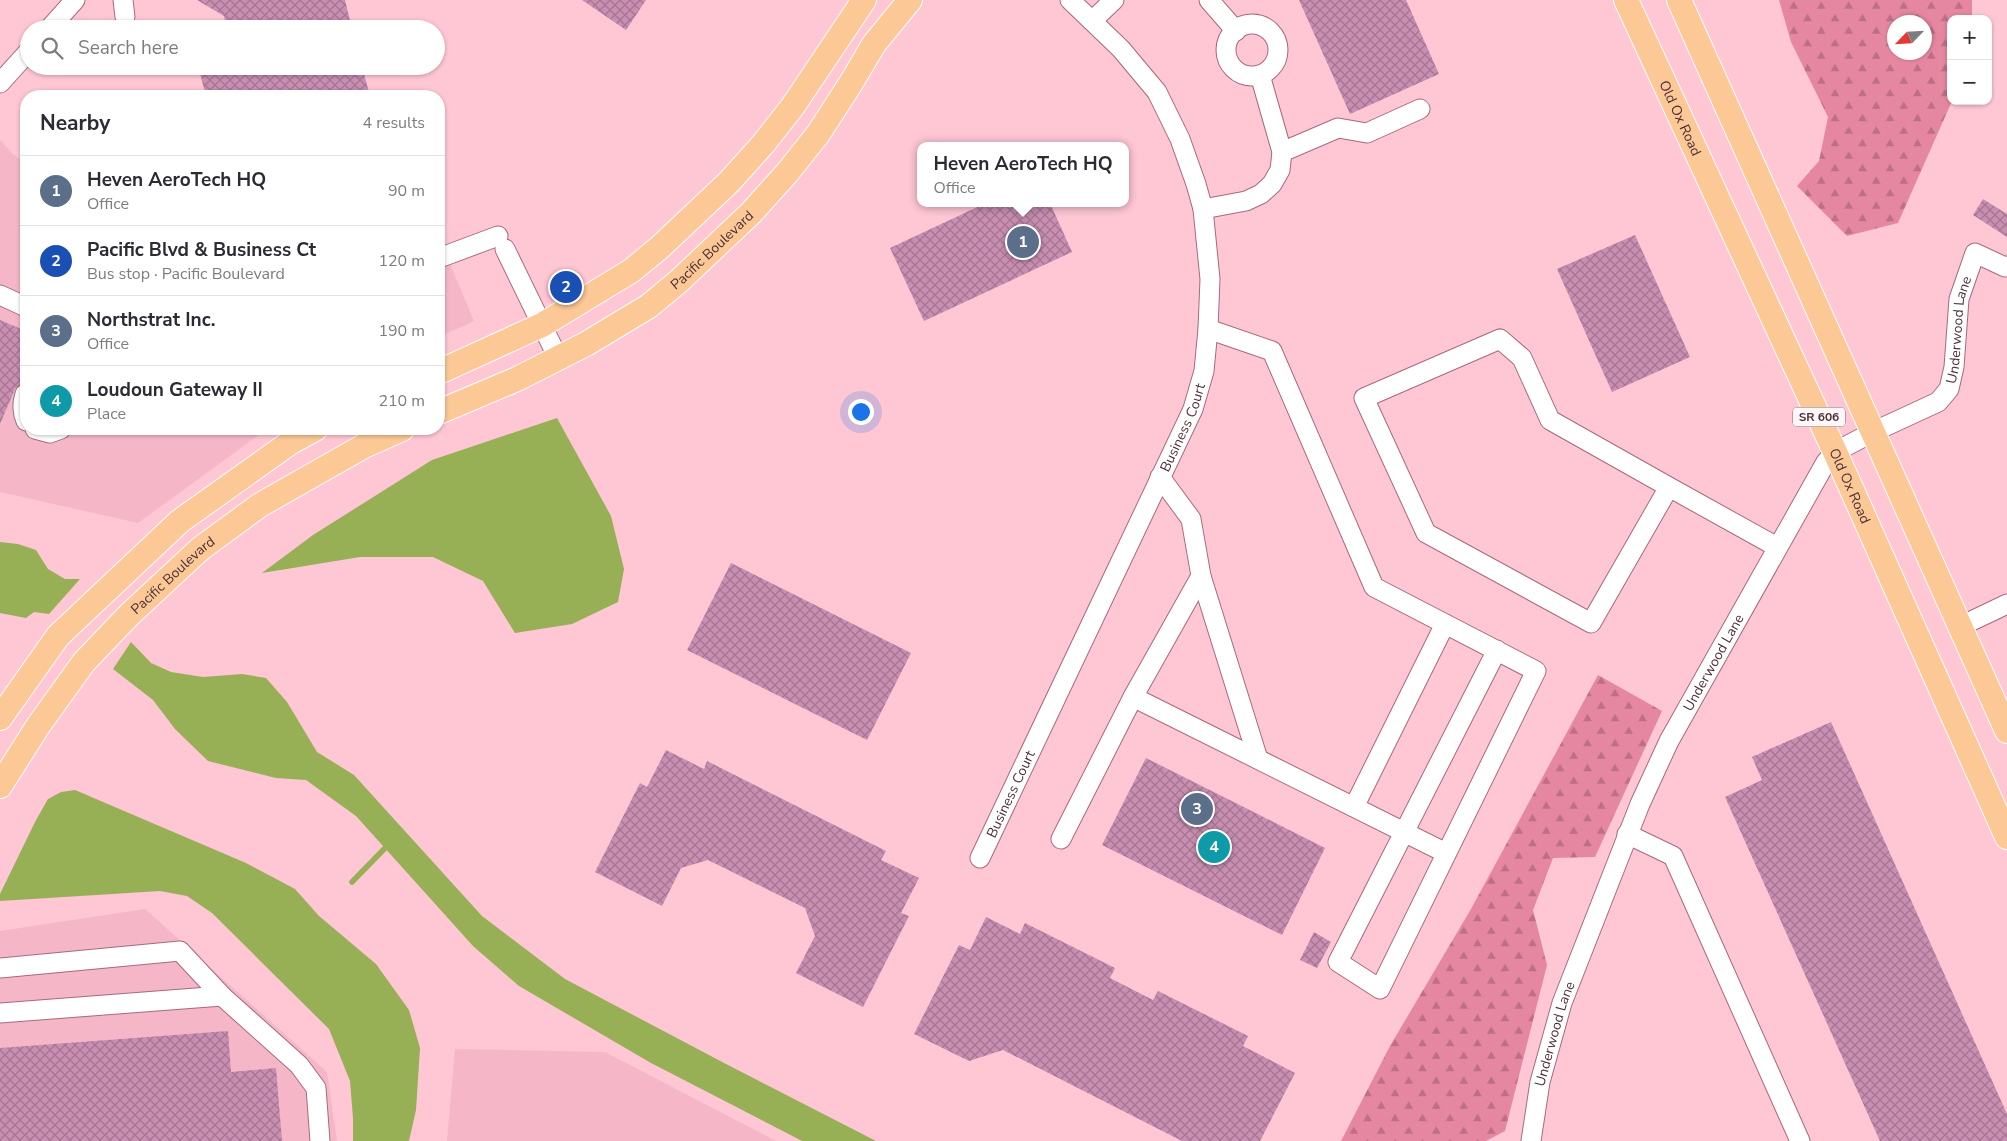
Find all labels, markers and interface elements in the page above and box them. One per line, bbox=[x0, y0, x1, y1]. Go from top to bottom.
north arrow bbox=[1887, 15, 1932, 60]
map controls bbox=[1947, 15, 1992, 105]
button: + bbox=[1947, 15, 1992, 60]
search box bbox=[20, 20, 445, 75]
icon: search bbox=[38, 34, 66, 62]
text: Search here bbox=[78, 35, 179, 61]
button: − bbox=[1947, 60, 1992, 105]
street label: Old Ox Road bbox=[1654, 77, 1706, 159]
text: Nearby bbox=[40, 109, 110, 137]
text: 4 results bbox=[363, 112, 425, 134]
popup bbox=[917, 142, 1129, 207]
text: Heven AeroTech HQ bbox=[933, 151, 1113, 177]
text: Heven AeroTech HQ bbox=[87, 167, 266, 193]
text: Office bbox=[933, 177, 975, 199]
text: 1 bbox=[51, 180, 61, 202]
text: 90 m bbox=[388, 180, 425, 202]
text: Office bbox=[87, 193, 129, 215]
street label: Pacific Boulevard bbox=[667, 206, 758, 294]
pin: 1 bbox=[1007, 223, 1039, 261]
text: Pacific Blvd & Business Ct bbox=[87, 237, 316, 263]
text: 2 bbox=[51, 250, 61, 272]
text: 120 m bbox=[378, 250, 425, 272]
text: Bus stop · Pacific Boulevard bbox=[87, 263, 285, 285]
pin: 2 bbox=[550, 268, 582, 306]
street label: Underwood Lane bbox=[1941, 274, 1976, 386]
text: Northstrat Inc. bbox=[87, 307, 216, 333]
text: 3 bbox=[51, 320, 61, 342]
text: 190 m bbox=[378, 320, 425, 342]
text: Office bbox=[87, 333, 129, 355]
text: Loudoun Gateway II bbox=[87, 377, 263, 403]
street label: Business Court bbox=[1156, 381, 1210, 475]
text: 4 bbox=[51, 390, 61, 412]
text: 210 m bbox=[378, 390, 425, 412]
your location bbox=[848, 399, 874, 425]
text: Place bbox=[87, 403, 126, 425]
road number: SR 606 bbox=[1793, 408, 1845, 427]
street label: Old Ox Road bbox=[1824, 445, 1875, 527]
street label: Pacific Boulevard bbox=[127, 532, 219, 619]
street label: Underwood Lane bbox=[1679, 611, 1749, 715]
street label: Business Court bbox=[982, 747, 1040, 841]
pin: 3 bbox=[1181, 790, 1213, 828]
pin: 4 bbox=[1198, 828, 1230, 866]
street label: Underwood Lane bbox=[1530, 979, 1580, 1089]

